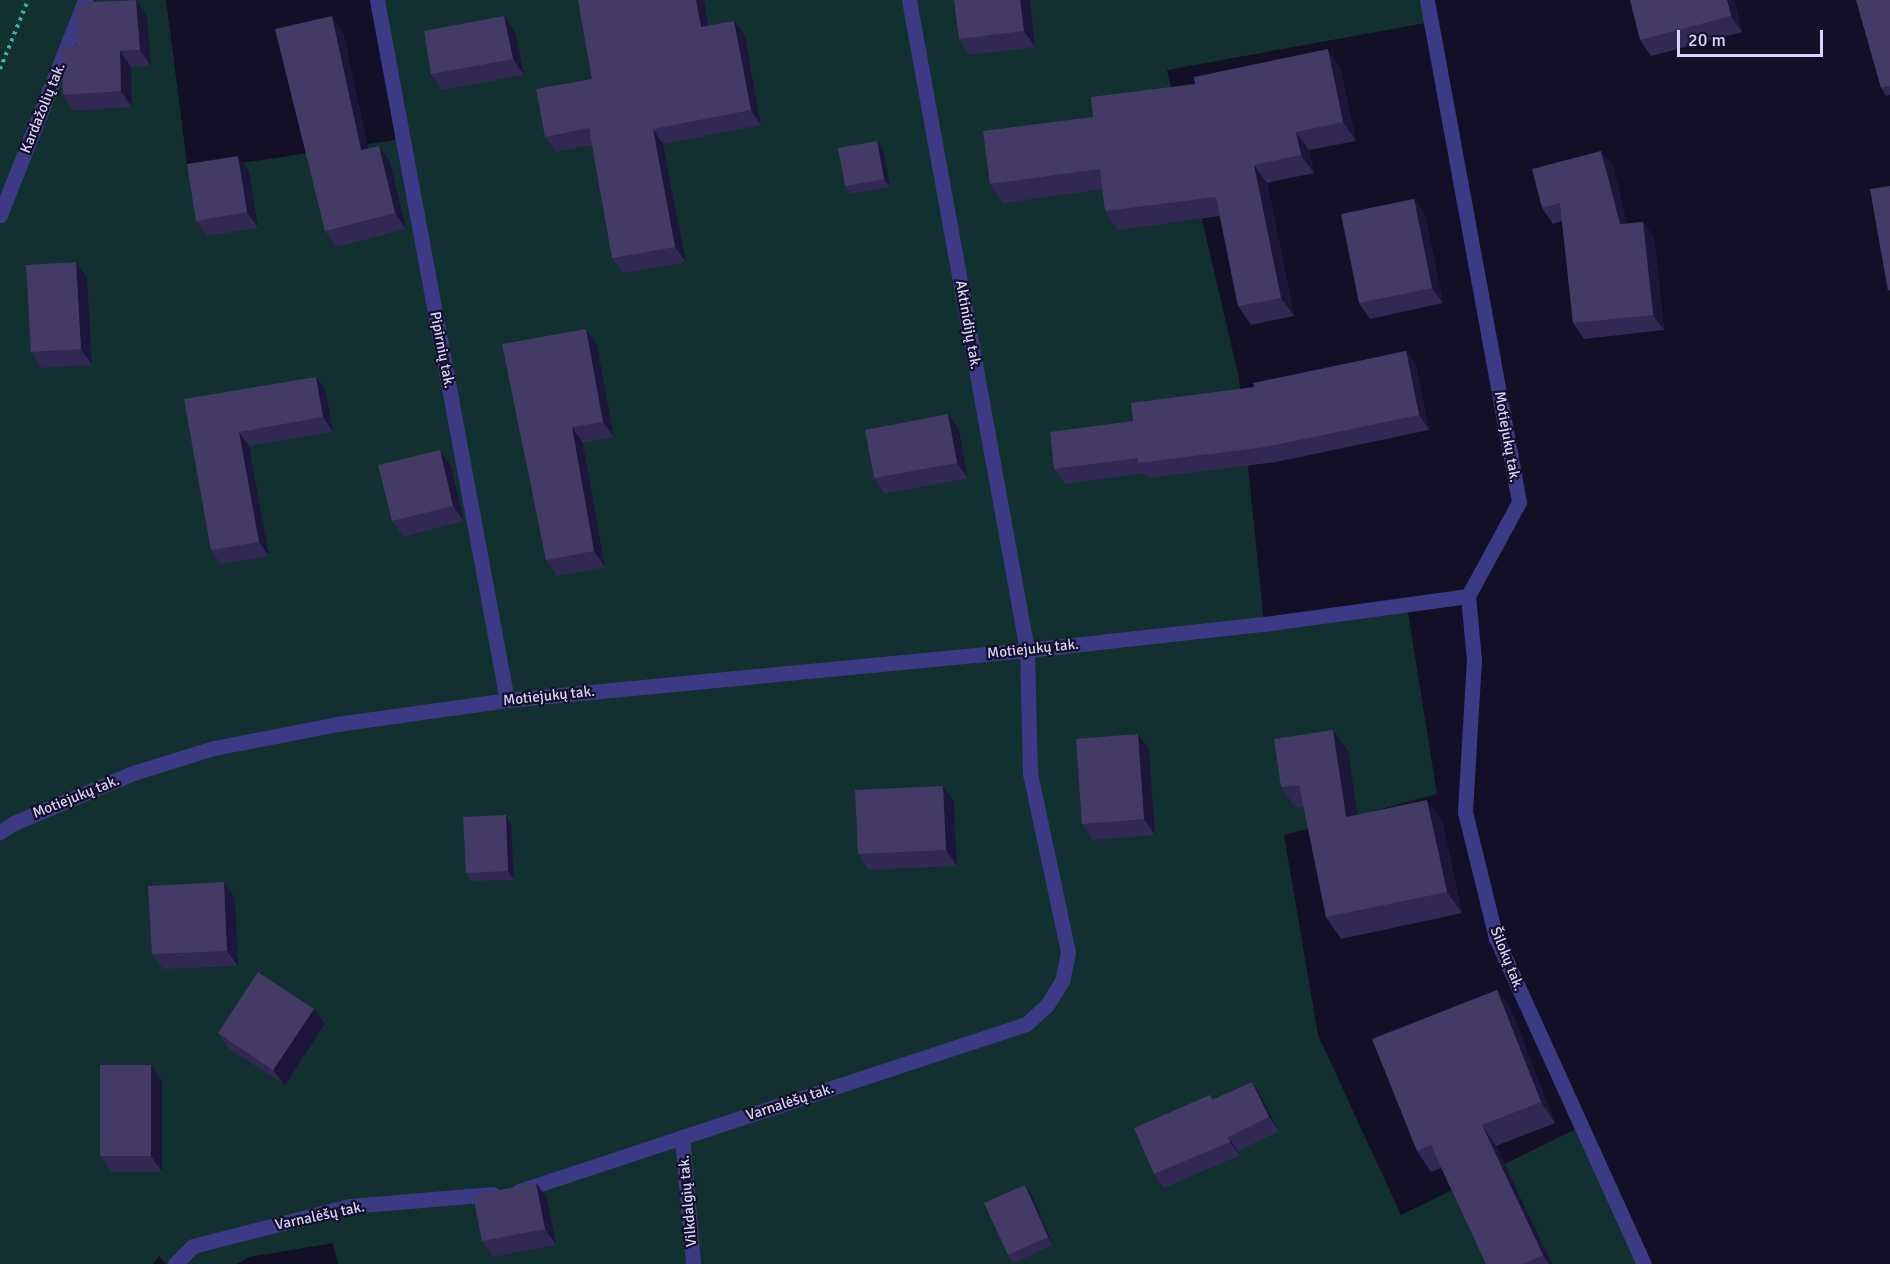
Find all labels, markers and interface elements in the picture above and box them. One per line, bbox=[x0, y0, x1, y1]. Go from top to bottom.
scale bar bbox=[1680, 18, 1826, 56]
text: 20 m bbox=[1688, 29, 1726, 51]
street label: Kardažolių tak. bbox=[17, 60, 69, 156]
street label: Aktinidijų tak. bbox=[951, 279, 985, 371]
street label: Pipirnių tak. bbox=[426, 310, 458, 390]
street label: Motiejukų tak. bbox=[1490, 390, 1524, 484]
street label: Motiejukų tak. bbox=[986, 635, 1080, 663]
street label: Motiejukų tak. bbox=[502, 682, 596, 710]
street label: Motiejukų tak. bbox=[30, 771, 122, 823]
street label: Šilokų tak. bbox=[1486, 924, 1528, 994]
street label: Varnalėšų tak. bbox=[744, 1079, 836, 1125]
street label: Vilkdalgių tak. bbox=[675, 1154, 701, 1248]
street label: Varnalėšų tak. bbox=[274, 1198, 366, 1234]

